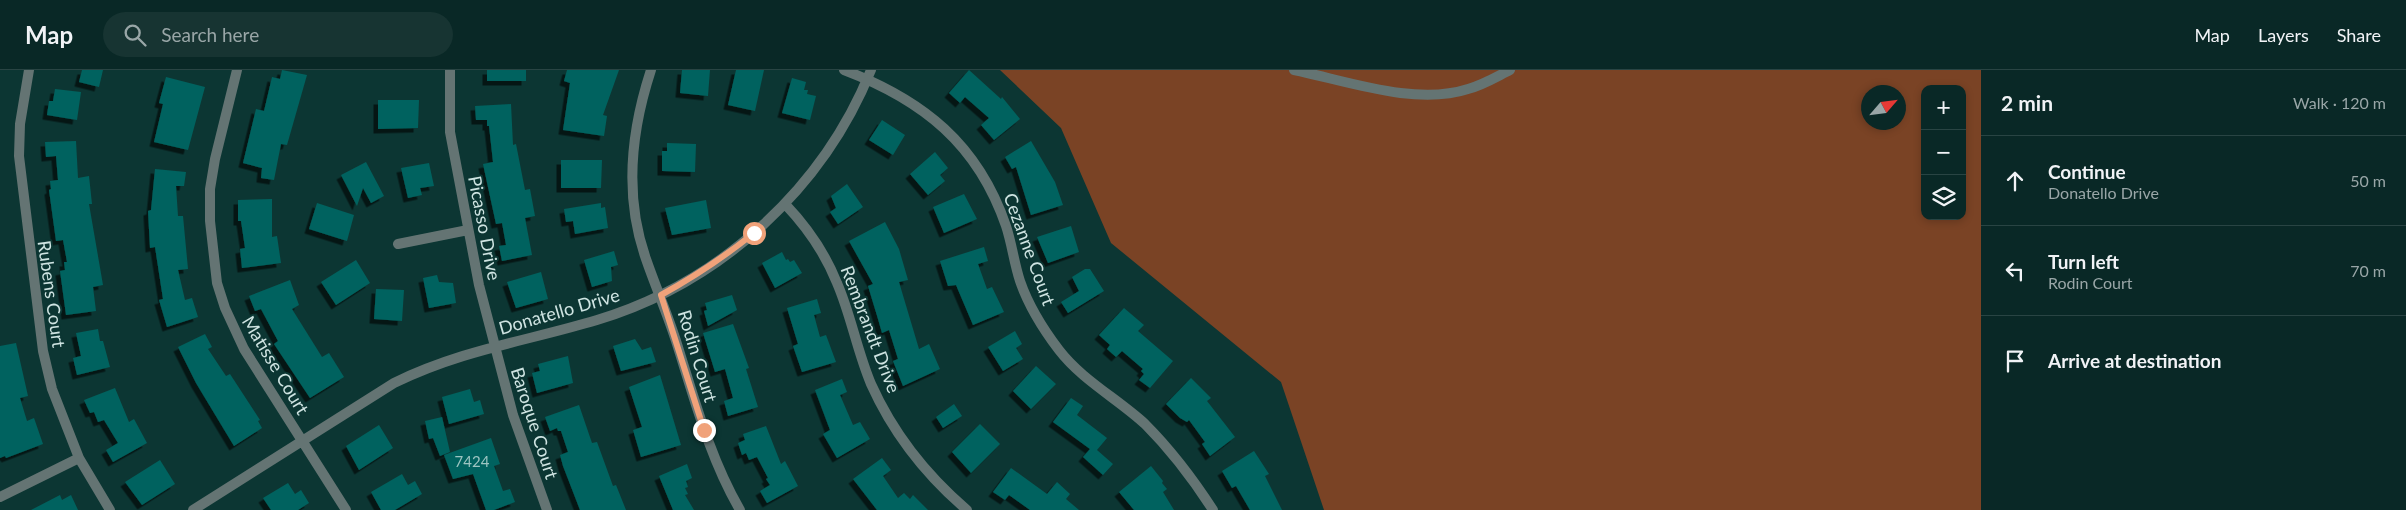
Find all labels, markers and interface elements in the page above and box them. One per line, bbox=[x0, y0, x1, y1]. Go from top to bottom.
search box bbox=[103, 12, 453, 57]
text: Map bbox=[25, 20, 73, 49]
icon: search bbox=[121, 21, 149, 49]
text: Search here bbox=[161, 23, 259, 46]
text: Map bbox=[2194, 24, 2230, 46]
text: Layers bbox=[2258, 24, 2309, 46]
text: Share bbox=[2337, 24, 2381, 46]
north arrow bbox=[1861, 85, 1906, 130]
map controls bbox=[1921, 85, 1966, 220]
button: + bbox=[1921, 85, 1966, 130]
text: 2 min bbox=[2001, 90, 2053, 115]
text: Walk · 120 m bbox=[2293, 93, 2386, 112]
button: − bbox=[1921, 130, 1966, 175]
text: Continue bbox=[2048, 160, 2126, 183]
icon: ahead bbox=[2001, 167, 2029, 195]
text: 50 m bbox=[2350, 171, 2386, 190]
street label: Picasso Drive bbox=[464, 174, 506, 282]
button: layers bbox=[1921, 175, 1966, 220]
text: Donatello Drive bbox=[2048, 183, 2159, 202]
street label: Cezanne Court bbox=[1000, 190, 1061, 309]
route start bbox=[743, 222, 766, 245]
street label: Rubens Court bbox=[34, 239, 70, 350]
text: Turn left bbox=[2048, 250, 2119, 273]
icon: left bbox=[2001, 257, 2029, 285]
text: 70 m bbox=[2350, 261, 2386, 280]
street label: Rembrandt Drive bbox=[837, 262, 905, 396]
text: Rodin Court bbox=[2048, 273, 2132, 292]
street label: Donatello Drive bbox=[496, 283, 622, 339]
street label: Rodin Court bbox=[674, 307, 723, 405]
street label: Matisse Court bbox=[238, 312, 314, 419]
icon: arrive bbox=[2001, 347, 2029, 375]
text: Arrive at destination bbox=[2048, 349, 2221, 372]
street label: Baroque Court bbox=[507, 364, 564, 482]
route end bbox=[693, 419, 716, 442]
house number: 7424 bbox=[455, 452, 490, 470]

